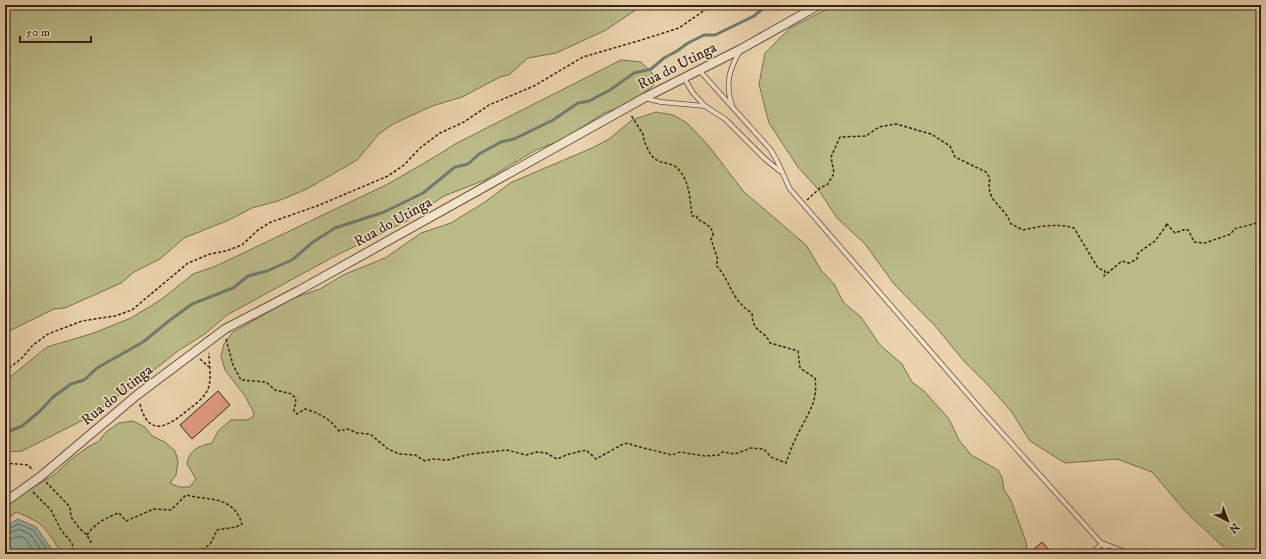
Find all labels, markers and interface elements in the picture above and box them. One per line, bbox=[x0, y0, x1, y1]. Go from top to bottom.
scale bar bbox=[20, 18, 91, 44]
text: 50 m bbox=[26, 25, 50, 40]
street label: Rua do Utinga bbox=[634, 38, 720, 94]
street label: Rua do Utinga bbox=[351, 192, 436, 251]
street label: Rua do Utinga bbox=[77, 360, 157, 430]
north arrow bbox=[1208, 501, 1248, 541]
text: N bbox=[1226, 519, 1242, 536]

